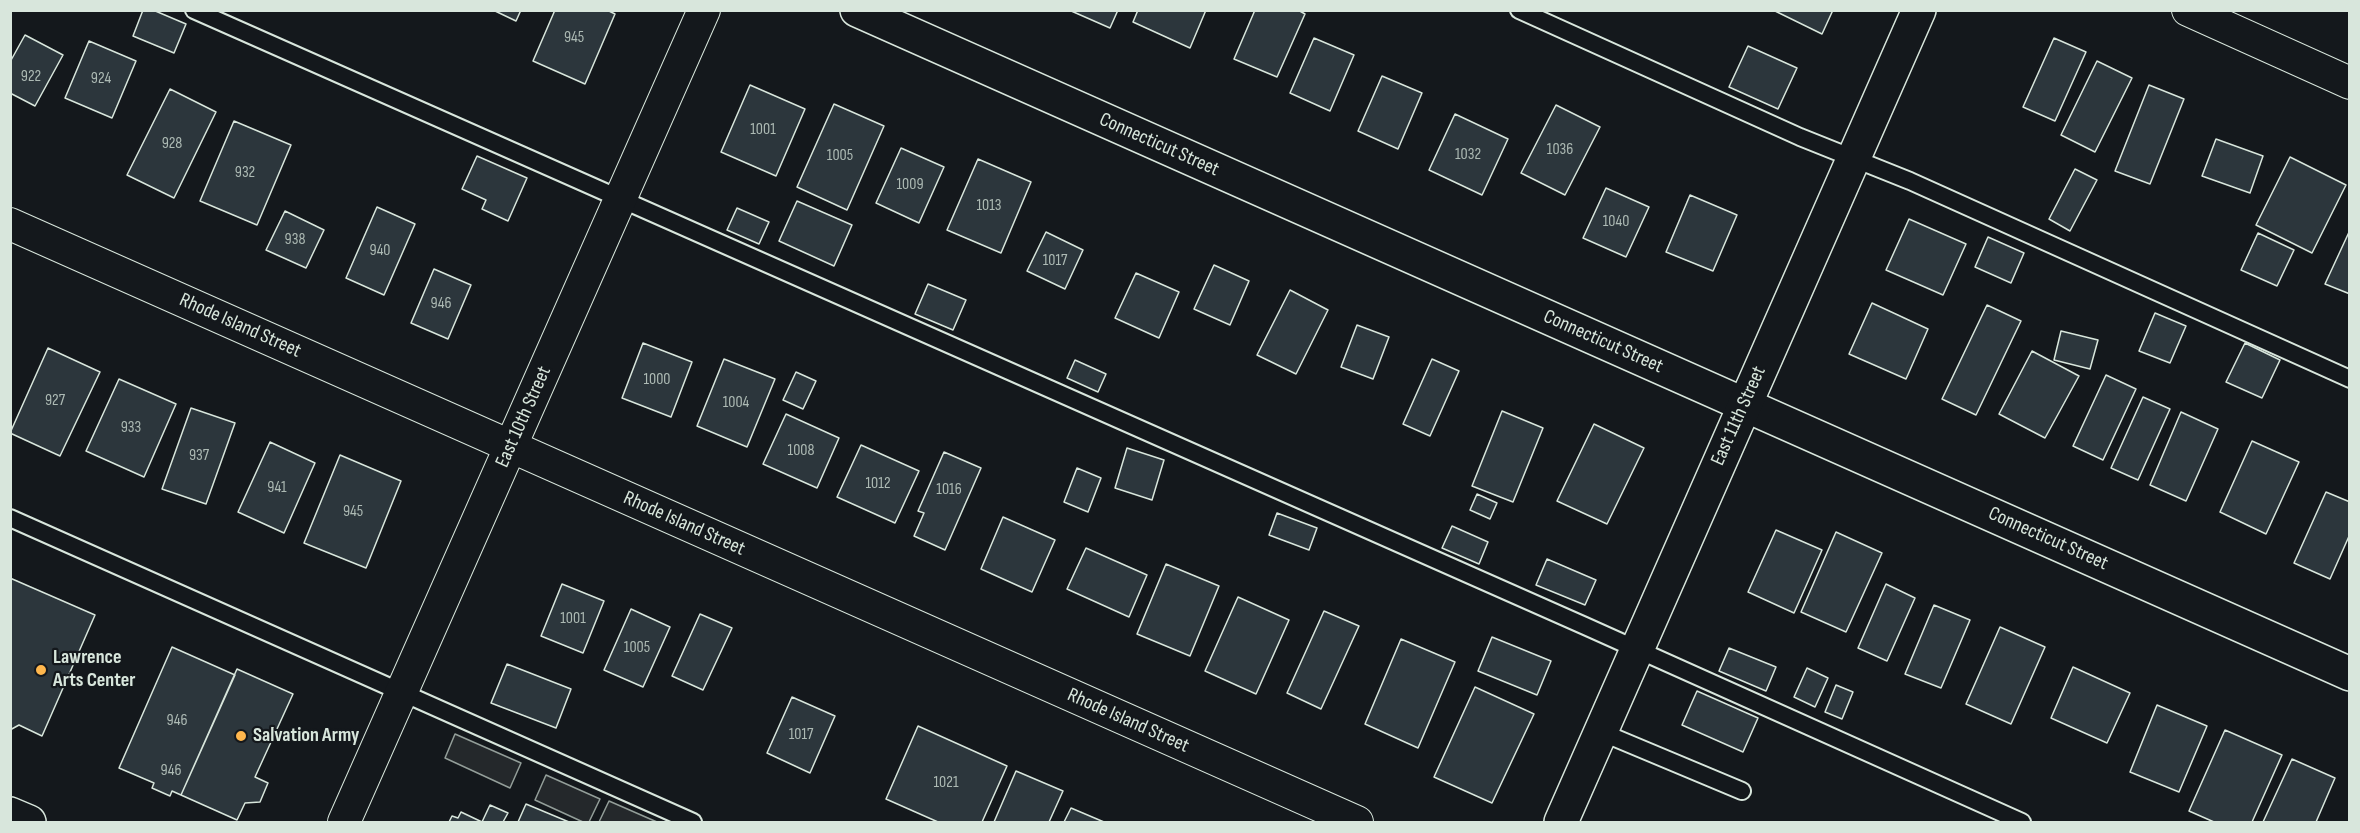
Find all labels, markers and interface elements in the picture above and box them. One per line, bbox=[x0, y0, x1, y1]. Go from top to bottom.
house number: 945 bbox=[564, 28, 584, 48]
house number: 922 bbox=[21, 67, 41, 87]
house number: 924 bbox=[91, 69, 111, 89]
street label: Connecticut Street bbox=[1095, 108, 1223, 182]
house number: 1001 bbox=[750, 120, 776, 140]
house number: 928 bbox=[162, 134, 182, 154]
house number: 1036 bbox=[1547, 140, 1573, 160]
house number: 1032 bbox=[1455, 145, 1481, 165]
house number: 1005 bbox=[827, 146, 853, 166]
house number: 932 bbox=[235, 163, 255, 183]
house number: 1009 bbox=[897, 175, 923, 195]
house number: 1013 bbox=[976, 196, 1002, 216]
house number: 1040 bbox=[1603, 212, 1629, 232]
house number: 938 bbox=[285, 230, 305, 250]
house number: 940 bbox=[370, 241, 390, 261]
house number: 1017 bbox=[1043, 251, 1067, 271]
street label: Rhode Island Street bbox=[175, 288, 305, 364]
house number: 946 bbox=[431, 294, 451, 314]
street label: Connecticut Street bbox=[1539, 305, 1667, 379]
street label: East 10th Street bbox=[491, 363, 557, 471]
street label: East 11th Street bbox=[1706, 363, 1772, 469]
house number: 1000 bbox=[643, 370, 671, 390]
house number: 927 bbox=[45, 391, 65, 411]
house number: 1004 bbox=[723, 393, 749, 413]
house number: 933 bbox=[121, 418, 141, 438]
house number: 1008 bbox=[788, 441, 814, 461]
house number: 937 bbox=[189, 446, 209, 466]
house number: 1012 bbox=[865, 474, 891, 494]
house number: 941 bbox=[267, 478, 287, 498]
house number: 1016 bbox=[936, 480, 962, 500]
street label: Rhode Island Street bbox=[619, 486, 749, 562]
house number: 945 bbox=[343, 502, 363, 522]
street label: Connecticut Street bbox=[1984, 502, 2112, 576]
house number: 1001 bbox=[560, 609, 586, 629]
house number: 1005 bbox=[624, 638, 650, 658]
place label: Lawrence Arts Center bbox=[53, 646, 136, 693]
marker: Lawrence Arts Center bbox=[34, 663, 48, 677]
street label: Rhode Island Street bbox=[1063, 683, 1193, 759]
house number: 946 bbox=[167, 711, 187, 731]
place label: Salvation Army bbox=[253, 724, 359, 748]
house number: 1017 bbox=[789, 725, 813, 745]
marker: Salvation Army bbox=[234, 729, 248, 743]
house number: 946 bbox=[161, 761, 181, 781]
house number: 1021 bbox=[934, 773, 958, 793]

